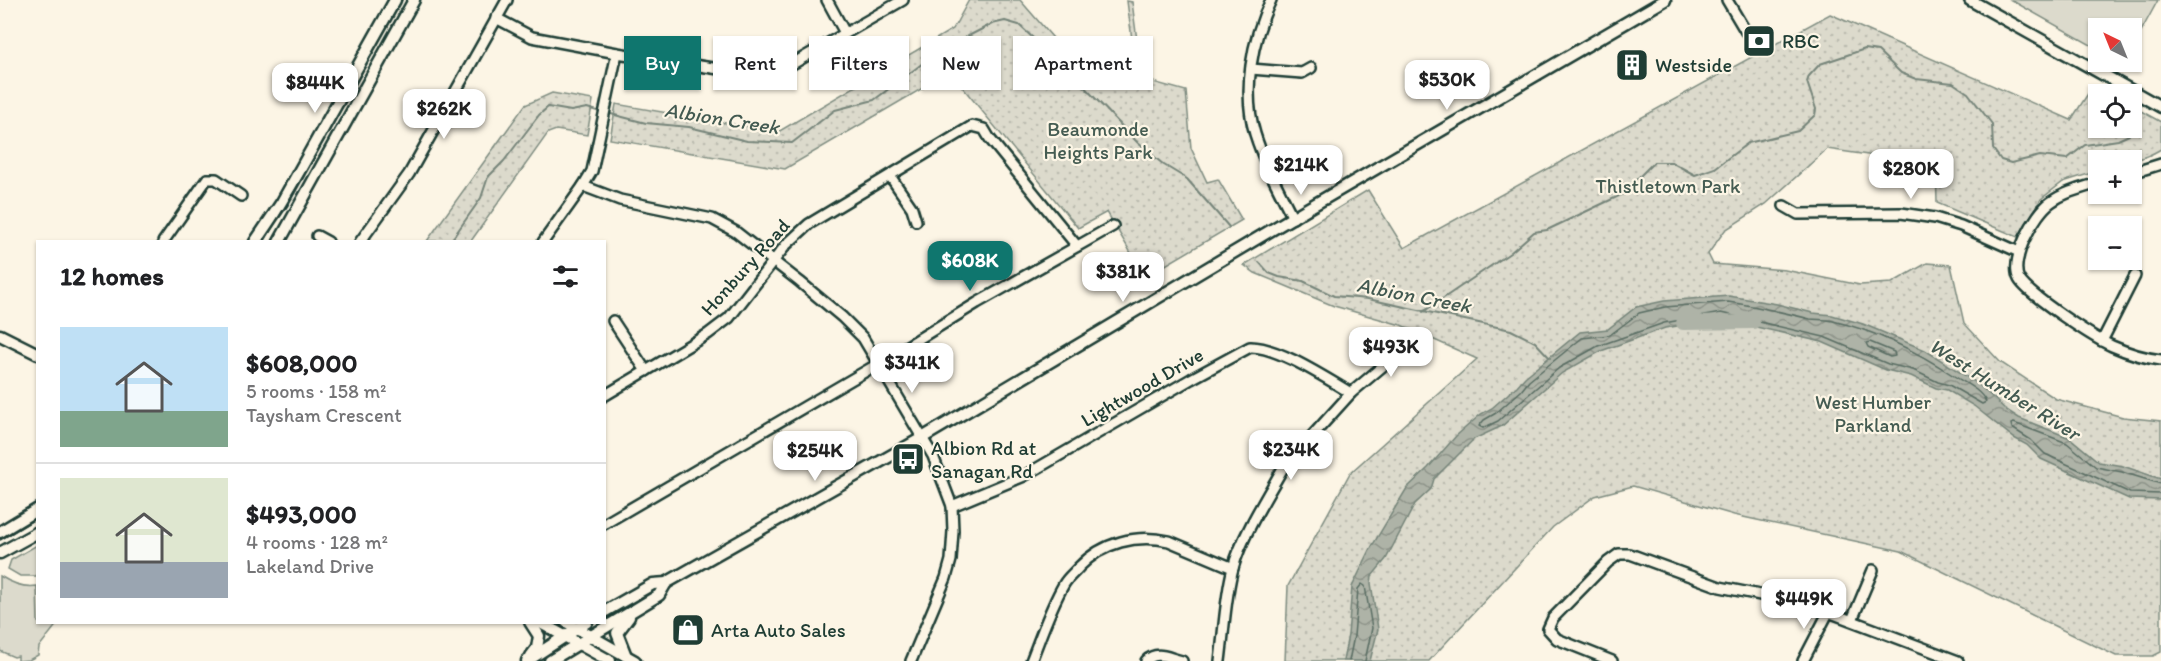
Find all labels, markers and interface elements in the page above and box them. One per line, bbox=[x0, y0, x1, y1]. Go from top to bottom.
north arrow bbox=[2088, 18, 2142, 72]
map controls bbox=[2088, 18, 2142, 270]
bank icon: RBC bbox=[1741, 23, 1777, 59]
place label: RBC bbox=[1782, 29, 1820, 53]
chip: Buy bbox=[624, 36, 701, 90]
chip: Rent bbox=[713, 36, 797, 90]
chip: Filters bbox=[809, 36, 909, 90]
chip: New bbox=[921, 36, 1001, 90]
chip: Apartment bbox=[1013, 36, 1153, 90]
building icon: Westside bbox=[1614, 47, 1650, 83]
place label: Westside bbox=[1655, 53, 1732, 77]
pin: $530K bbox=[1405, 60, 1489, 111]
pin: $844K bbox=[273, 63, 357, 114]
text: $530K bbox=[1419, 67, 1475, 91]
text: $844K bbox=[286, 70, 344, 94]
button: locate bbox=[2088, 84, 2142, 138]
pin: $262K bbox=[402, 89, 486, 140]
text: $262K bbox=[417, 96, 471, 120]
water label: Albion Creek bbox=[663, 97, 782, 140]
park label: Beaumonde Heights Park bbox=[1044, 117, 1153, 164]
pin: $214K bbox=[1259, 145, 1343, 196]
pin: $280K bbox=[1869, 149, 1953, 200]
button: + bbox=[2088, 150, 2142, 204]
text: $214K bbox=[1274, 152, 1328, 176]
text: $280K bbox=[1883, 156, 1939, 180]
park label: Thistletown Park bbox=[1596, 174, 1741, 198]
street label: Honbury Road bbox=[695, 213, 795, 320]
button: − bbox=[2088, 216, 2142, 270]
pin: $608K bbox=[928, 241, 1012, 292]
text: $608K bbox=[942, 248, 998, 272]
pin: $381K bbox=[1081, 252, 1165, 303]
text: $381K bbox=[1096, 259, 1150, 283]
text: 12 homes bbox=[60, 260, 164, 292]
icon: filters bbox=[549, 260, 582, 293]
water label: Albion Creek bbox=[1355, 272, 1474, 319]
pin: $493K bbox=[1349, 327, 1433, 378]
water label: West Humber River bbox=[1925, 333, 2087, 447]
text: $493K bbox=[1363, 334, 1419, 358]
street label: Lightwood Drive bbox=[1076, 342, 1208, 432]
pin: $341K bbox=[870, 343, 954, 394]
text: $608,000 bbox=[246, 347, 357, 379]
text: $341K bbox=[884, 350, 940, 374]
icon: home bbox=[108, 351, 180, 423]
text: 5 rooms · 158 m² bbox=[246, 379, 387, 403]
park label: West Humber Parkland bbox=[1815, 390, 1931, 437]
text: Taysham Crescent bbox=[246, 403, 402, 427]
pin: $234K bbox=[1249, 430, 1333, 481]
pin: $254K bbox=[773, 431, 857, 482]
place label: Albion Rd at Sanagan Rd bbox=[931, 436, 1037, 483]
text: $234K bbox=[1263, 437, 1319, 461]
text: $254K bbox=[787, 438, 843, 462]
bus stop icon: Albion Rd at Sanagan Rd bbox=[890, 441, 926, 477]
text: $493,000 bbox=[246, 498, 357, 530]
icon: home bbox=[108, 502, 180, 574]
text: 4 rooms · 128 m² bbox=[246, 530, 388, 554]
text: Lakeland Drive bbox=[246, 554, 374, 578]
pin: $449K bbox=[1762, 579, 1846, 630]
text: $449K bbox=[1775, 586, 1833, 610]
shop icon: Arta Auto Sales bbox=[670, 612, 706, 648]
place label: Arta Auto Sales bbox=[711, 618, 846, 642]

